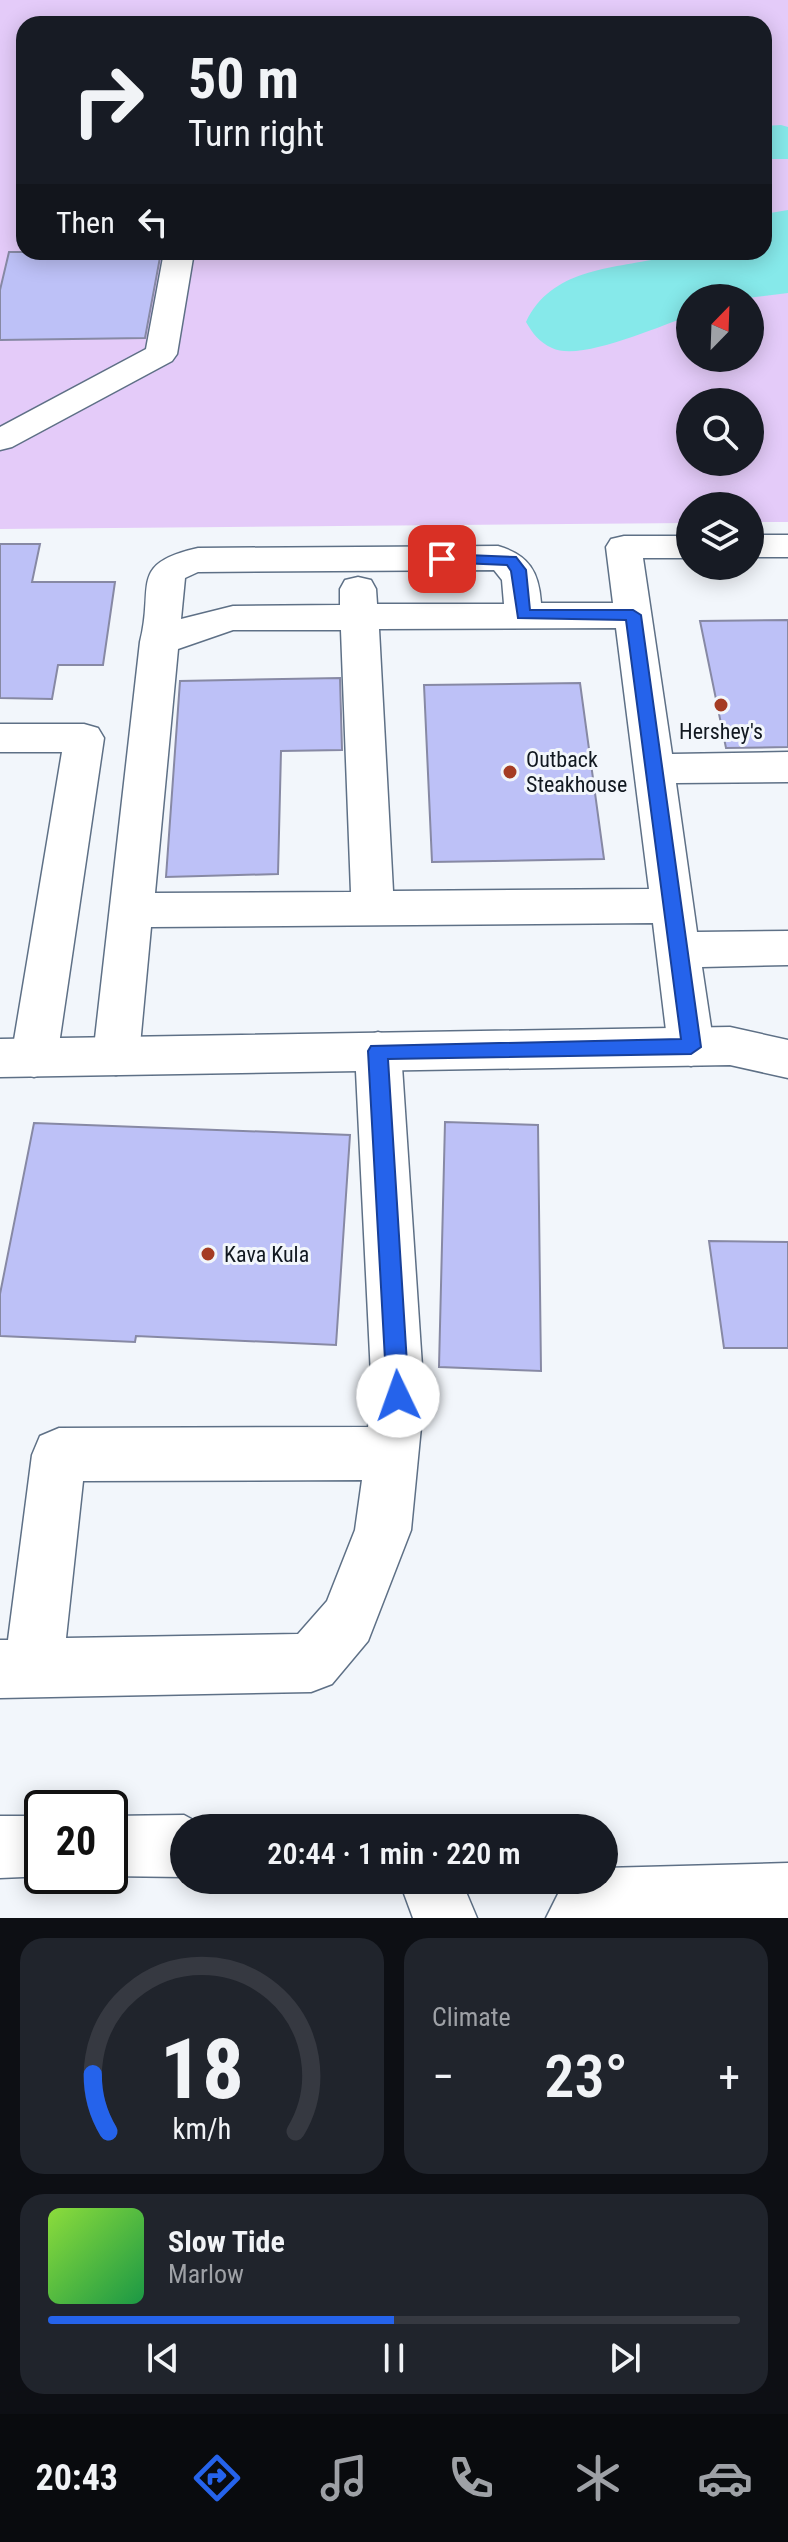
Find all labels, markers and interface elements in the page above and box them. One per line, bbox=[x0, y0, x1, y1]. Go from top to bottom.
text: 50 m bbox=[188, 46, 299, 112]
icon: right bbox=[56, 48, 160, 152]
text: Turn right bbox=[188, 113, 324, 155]
icon: left bbox=[131, 200, 175, 244]
text: Then bbox=[56, 205, 115, 240]
north arrow bbox=[676, 284, 764, 372]
map controls bbox=[676, 284, 764, 580]
button: search bbox=[676, 388, 764, 476]
button: layers bbox=[676, 492, 764, 580]
pin bbox=[408, 525, 476, 593]
icon: arrive bbox=[420, 537, 464, 581]
marker: Hershey's bbox=[712, 696, 730, 714]
place label: Hershey's bbox=[679, 719, 763, 744]
place label: Outback Steakhouse bbox=[526, 747, 627, 797]
marker: Outback Steakhouse bbox=[501, 763, 519, 781]
place label: Kava Kula bbox=[224, 1242, 309, 1267]
marker: Kava Kula bbox=[199, 1245, 217, 1263]
position arrow bbox=[356, 1354, 440, 1438]
speed limit sign: 20 bbox=[24, 1790, 128, 1894]
text: 20:44 · 1 min · 220 m bbox=[267, 1836, 521, 1871]
text: Climate bbox=[432, 2002, 511, 2032]
text: 18 bbox=[160, 2021, 244, 2118]
text: 23° bbox=[544, 2041, 628, 2112]
text: − bbox=[432, 2051, 454, 2103]
text: + bbox=[718, 2051, 740, 2103]
text: km/h bbox=[173, 2112, 231, 2146]
text: Slow Tide bbox=[168, 2224, 285, 2259]
text: Marlow bbox=[168, 2259, 244, 2289]
icon: previous bbox=[141, 2336, 185, 2380]
icon: pause bbox=[372, 2336, 416, 2380]
icon: next bbox=[603, 2336, 647, 2380]
icon: directions bbox=[189, 2450, 245, 2506]
icon: music bbox=[316, 2450, 372, 2506]
icon: phone bbox=[443, 2450, 499, 2506]
icon: climate bbox=[570, 2450, 626, 2506]
icon: car bbox=[697, 2450, 753, 2506]
text: 20:43 bbox=[35, 2457, 118, 2499]

